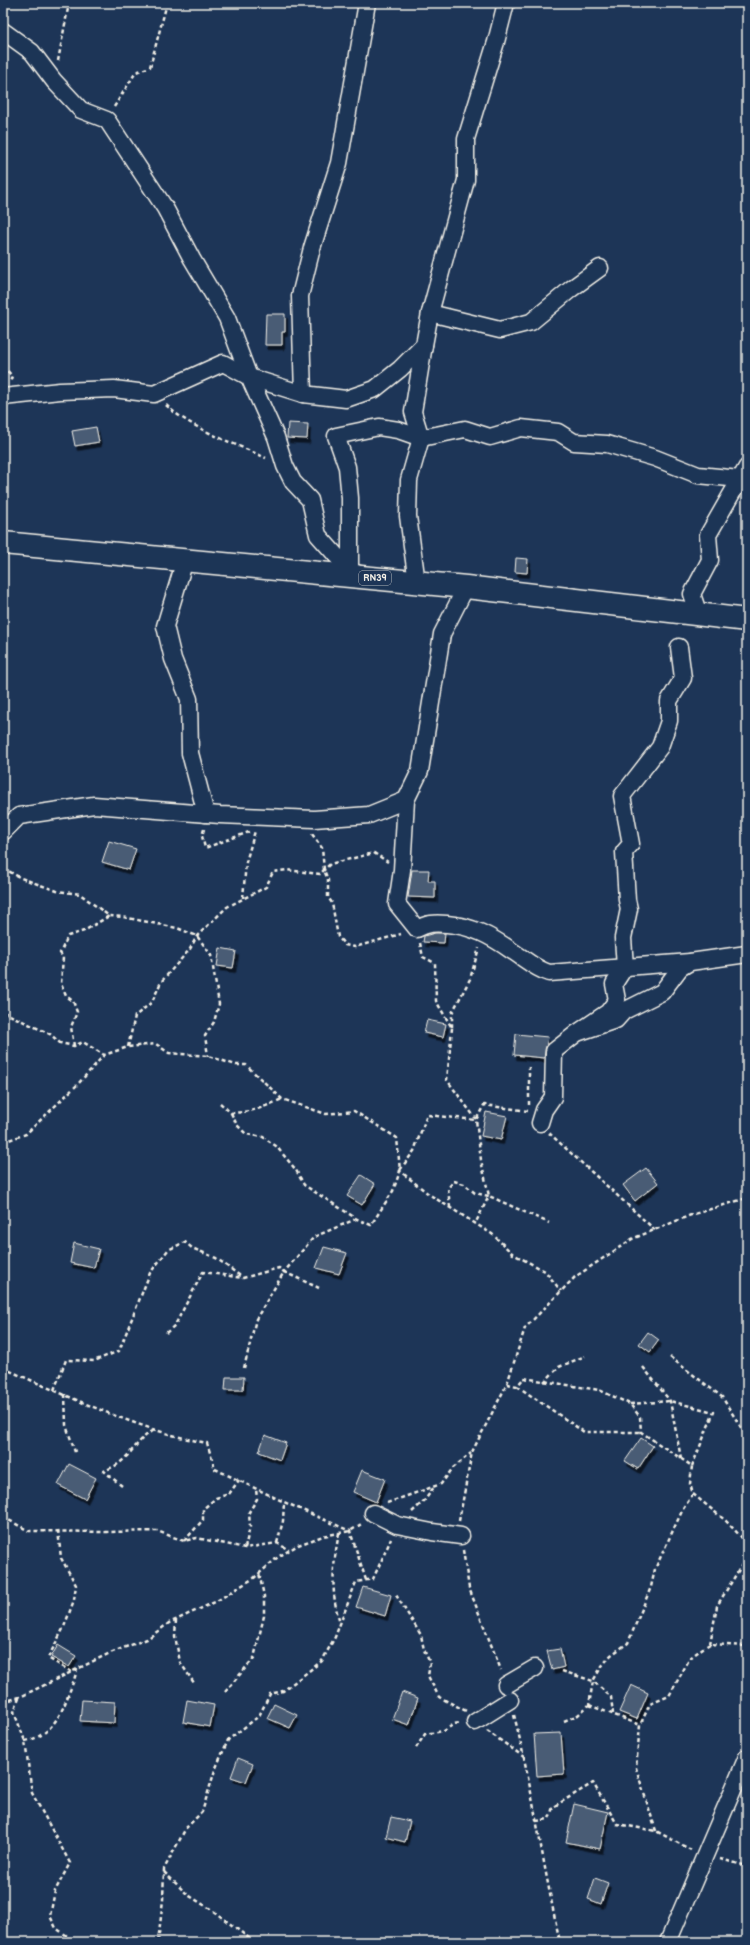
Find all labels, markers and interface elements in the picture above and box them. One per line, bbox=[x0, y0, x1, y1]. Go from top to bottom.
road number: RN39 bbox=[359, 571, 391, 585]

